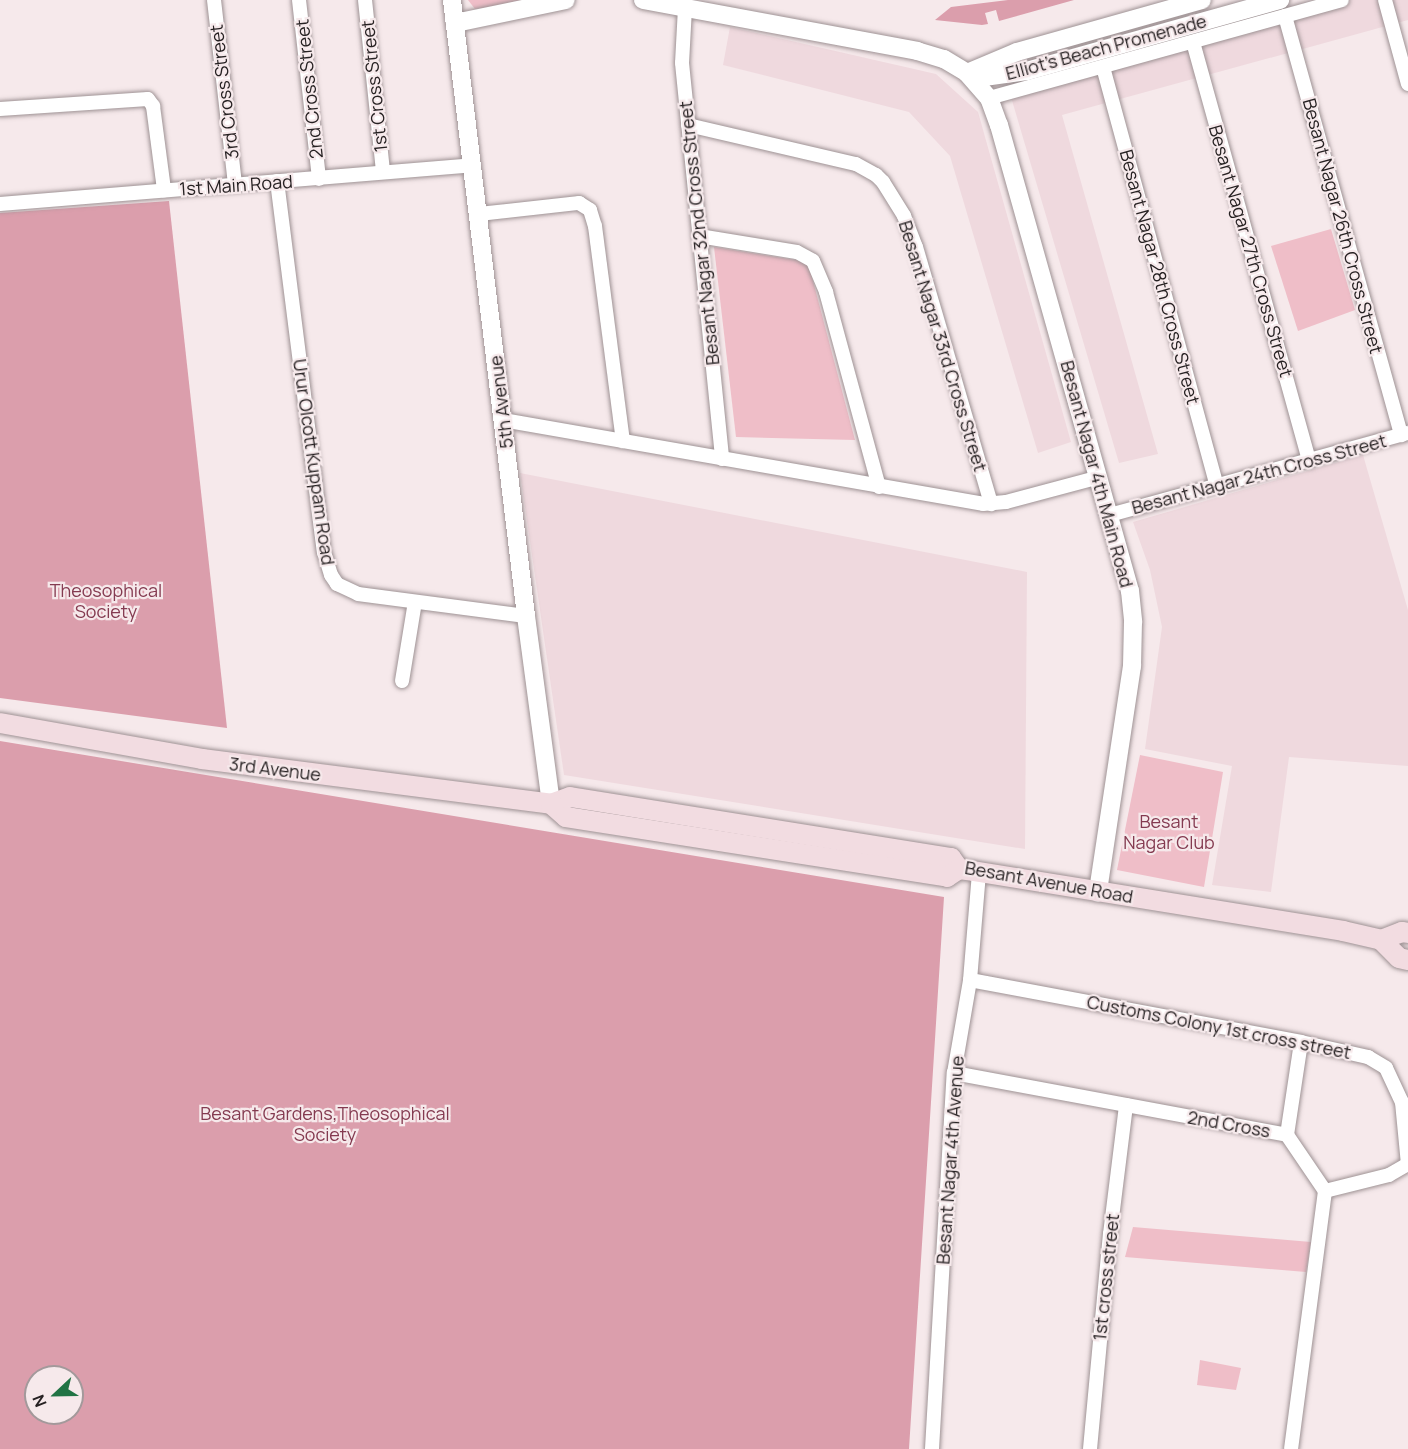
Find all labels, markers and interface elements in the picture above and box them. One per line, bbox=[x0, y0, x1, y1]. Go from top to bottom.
street label: Elliot's Beach Promenade bbox=[1003, 10, 1209, 84]
street label: 2nd Cross Street bbox=[291, 18, 327, 160]
street label: 1st Cross Street bbox=[356, 19, 392, 153]
street label: 3rd Cross Street bbox=[205, 23, 243, 161]
street label: Besant Nagar 26th Cross Street bbox=[1298, 96, 1388, 356]
street label: Besant Nagar 32nd Cross Street bbox=[674, 100, 724, 366]
street label: Besant Nagar 27th Cross Street bbox=[1205, 122, 1297, 380]
street label: Besant Nagar 28th Cross Street bbox=[1116, 147, 1204, 407]
street label: 1st Main Road bbox=[179, 170, 293, 200]
street label: Besant Nagar 33rd Cross Street bbox=[894, 218, 992, 474]
street label: 5th Avenue bbox=[485, 354, 517, 450]
street label: Urur Olcott Kuppam Road bbox=[289, 358, 339, 566]
street label: Besant Nagar 4th Main Road bbox=[1056, 358, 1138, 590]
street label: Besant Nagar 24th Cross Street bbox=[1129, 430, 1389, 518]
park label: Theosophical Society bbox=[50, 580, 162, 622]
street label: 3rd Avenue bbox=[228, 753, 322, 785]
park label: Besant Nagar Club bbox=[1123, 811, 1215, 854]
street label: Besant Avenue Road bbox=[963, 857, 1135, 907]
street label: Customs Colony 1st cross street bbox=[1085, 991, 1353, 1063]
street label: Besant Nagar 4th Avenue bbox=[932, 1055, 968, 1265]
park label: Besant Gardens,Theosophical Society bbox=[200, 1103, 450, 1146]
street label: 2nd Cross bbox=[1186, 1106, 1272, 1142]
street label: 1st cross street bbox=[1089, 1212, 1123, 1342]
north arrow bbox=[24, 1365, 84, 1425]
text: N bbox=[27, 1392, 52, 1410]

